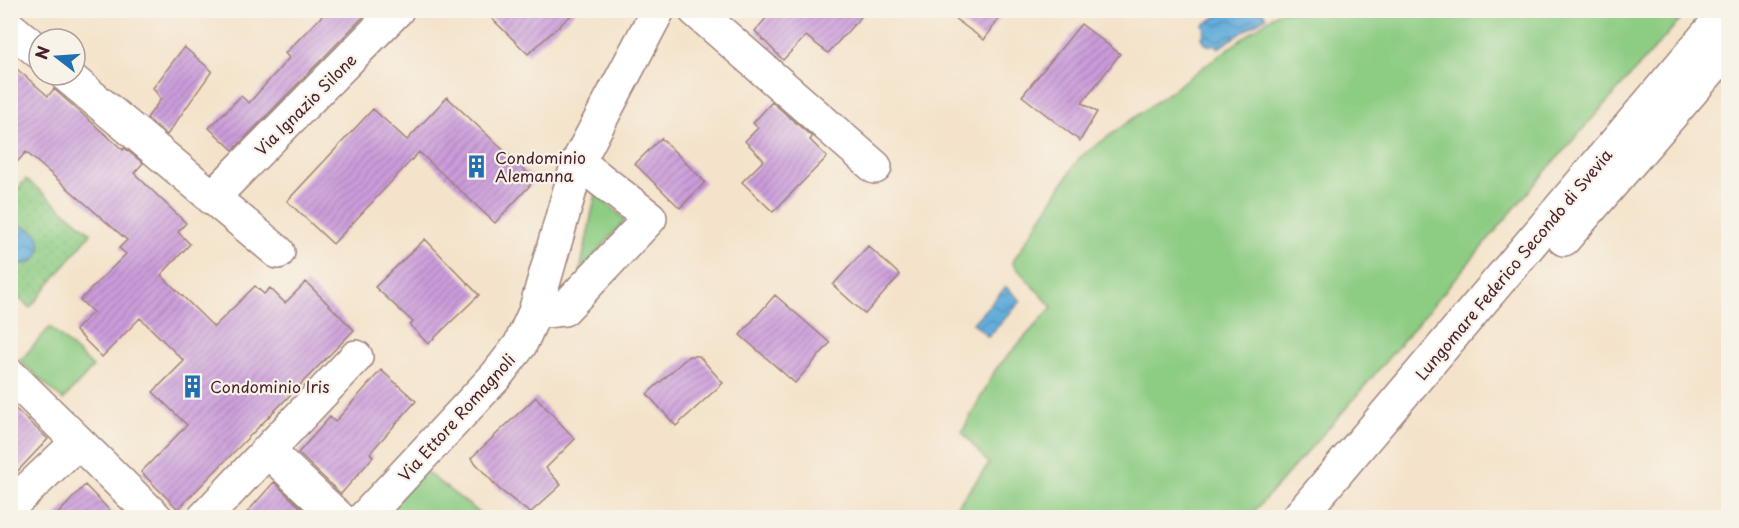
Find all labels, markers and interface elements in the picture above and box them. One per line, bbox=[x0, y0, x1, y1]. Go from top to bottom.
north arrow bbox=[27, 27, 87, 87]
text: N bbox=[28, 43, 55, 62]
street label: Via Ignazio Silone bbox=[248, 47, 362, 161]
street label: Lungomare Federico Secondo di Svevia bbox=[1409, 143, 1617, 385]
place label: Condominio Alemanna bbox=[495, 145, 586, 187]
building icon: Condominio Alemanna bbox=[464, 153, 490, 179]
street label: Via Ettore Romagnoli bbox=[392, 348, 520, 486]
building icon: Condominio Iris bbox=[179, 373, 205, 399]
place label: Condominio Iris bbox=[210, 374, 329, 398]

